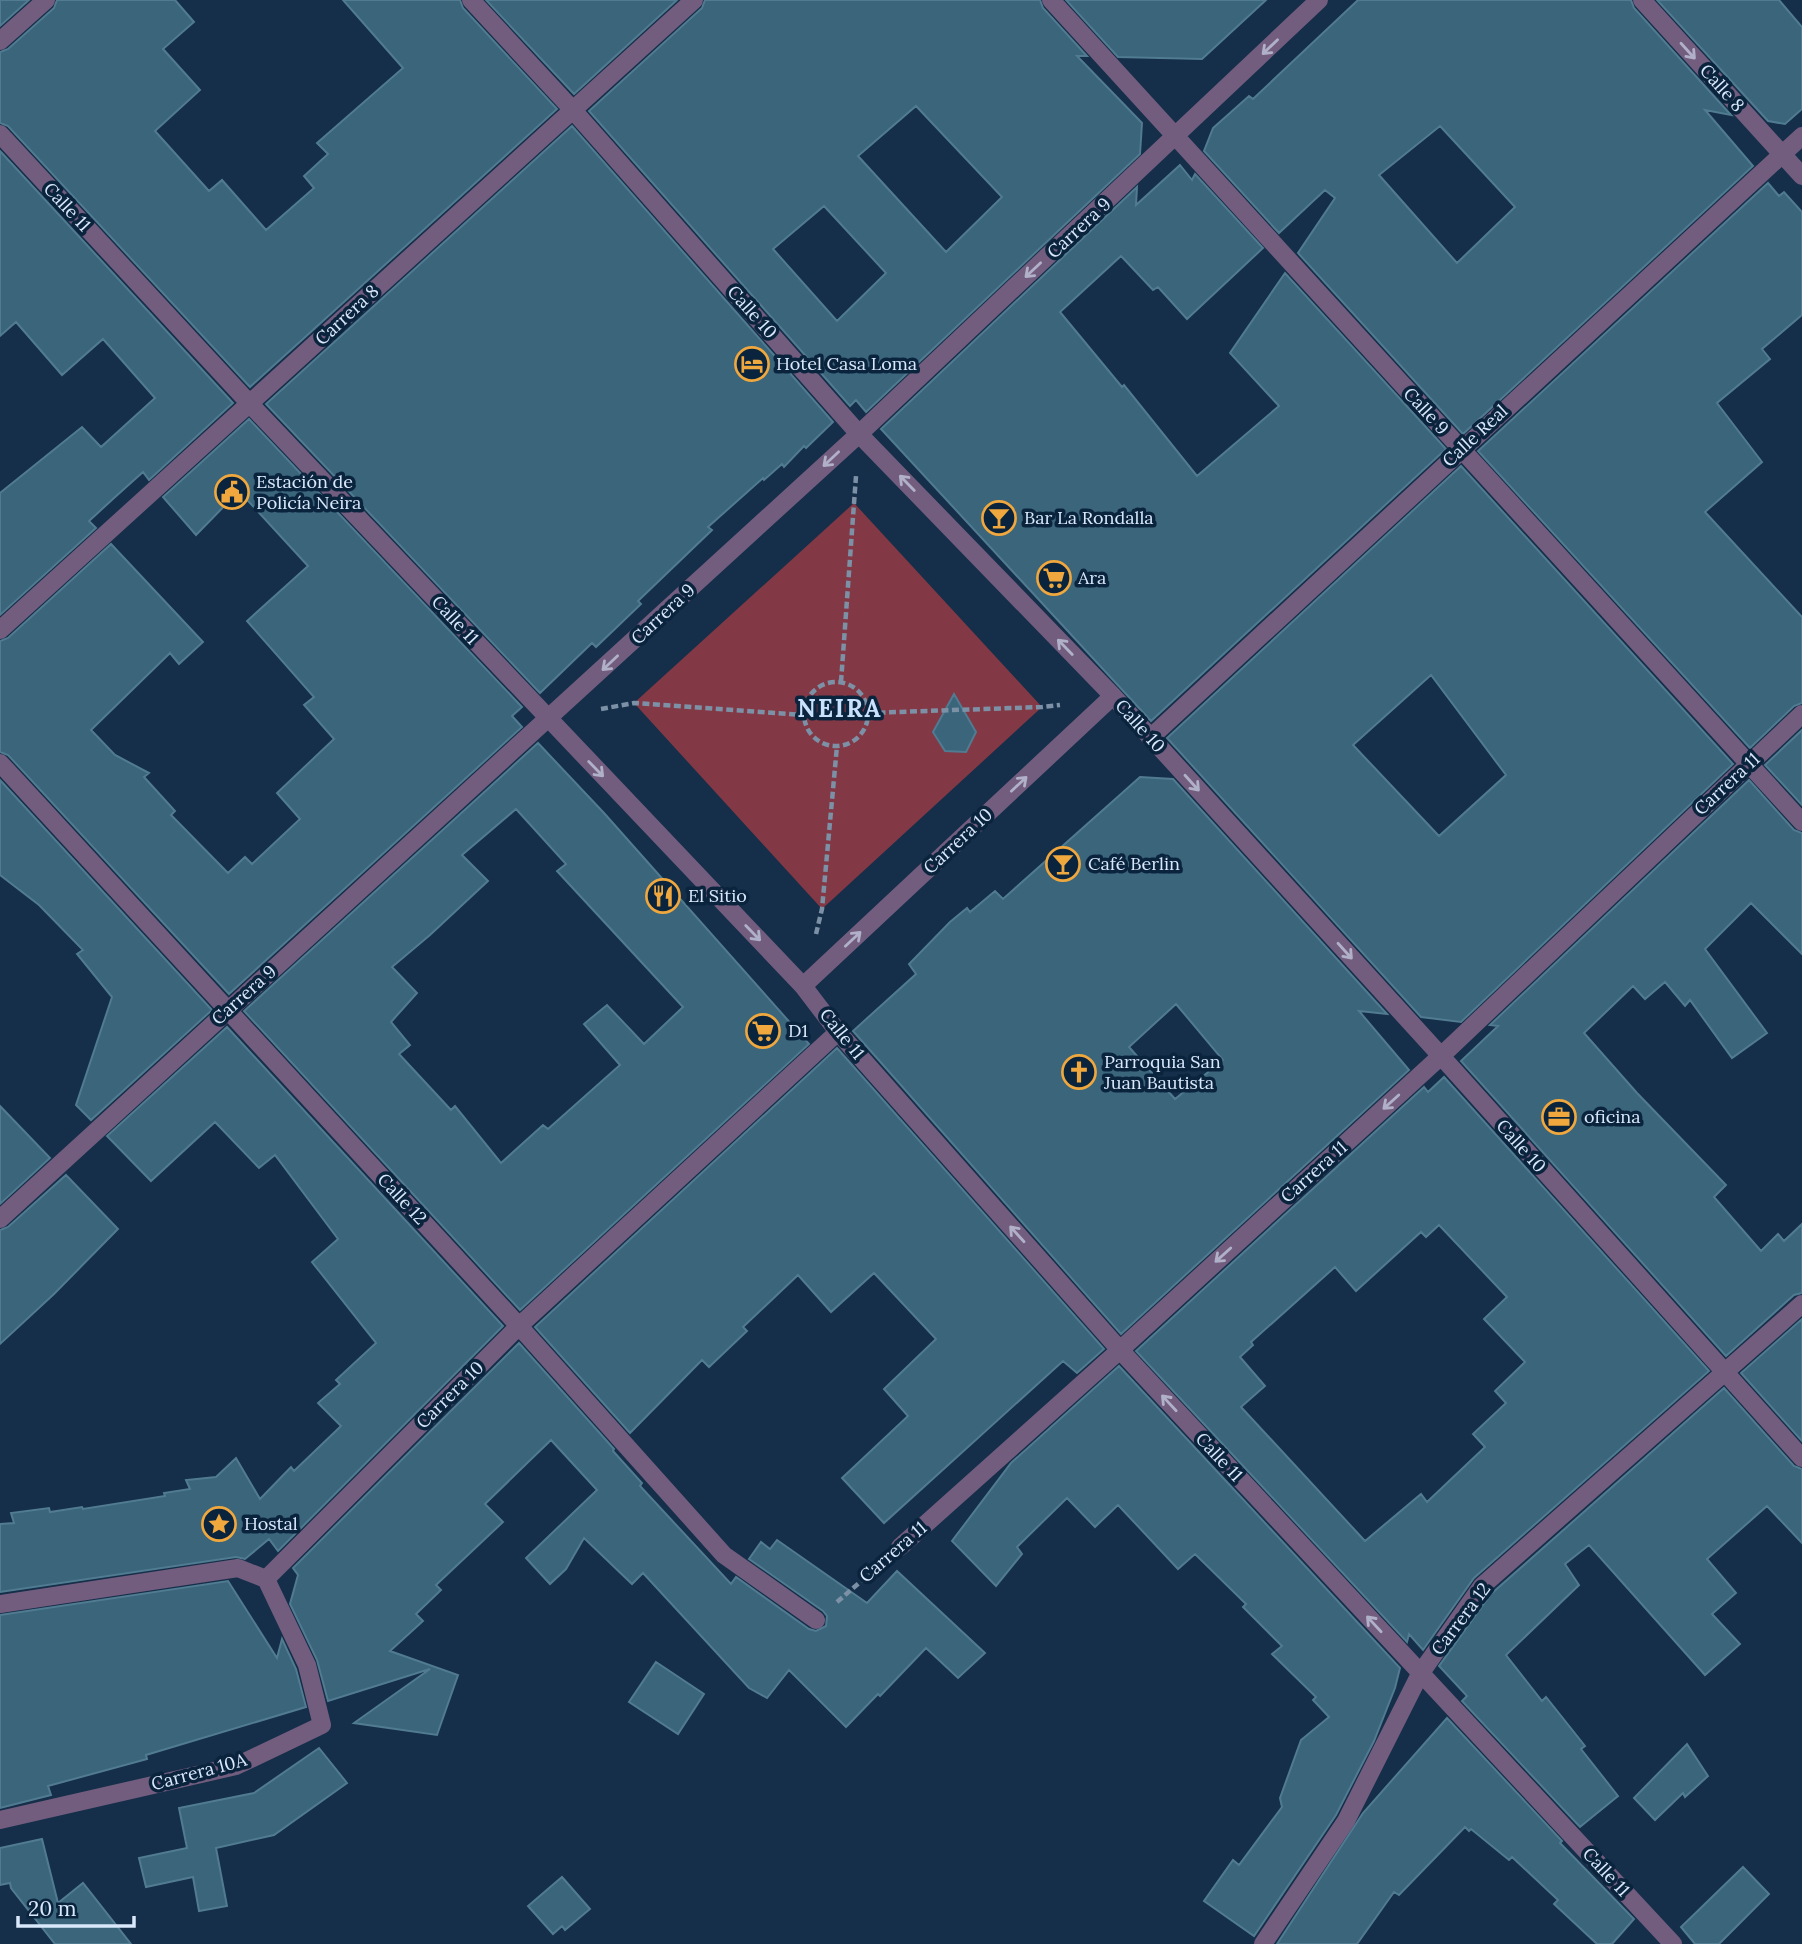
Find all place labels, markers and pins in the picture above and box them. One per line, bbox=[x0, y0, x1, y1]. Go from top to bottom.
hotel icon: Hotel Casa Loma bbox=[733, 345, 771, 383]
place label: Hotel Casa Loma bbox=[776, 352, 917, 375]
place label: Estación de Policía Neira bbox=[256, 470, 361, 514]
public building icon: Estación de Policía Neira bbox=[213, 473, 251, 511]
bar icon: Bar La Rondalla bbox=[980, 499, 1018, 537]
place label: Bar La Rondalla bbox=[1024, 506, 1154, 529]
supermarket icon: Ara bbox=[1035, 559, 1073, 597]
place label: Ara bbox=[1077, 566, 1106, 589]
bar icon: Café Berlin bbox=[1044, 845, 1082, 883]
place label: Café Berlin bbox=[1088, 852, 1180, 875]
restaurant icon: El Sitio bbox=[644, 877, 682, 915]
place label: El Sitio bbox=[688, 884, 747, 907]
supermarket icon: D1 bbox=[744, 1012, 782, 1050]
place label: D1 bbox=[788, 1019, 808, 1042]
place label: Parroquia San Juan Bautista bbox=[1103, 1050, 1221, 1094]
church icon: Parroquia San Juan Bautista bbox=[1060, 1053, 1098, 1091]
office icon: oficina bbox=[1540, 1098, 1578, 1136]
place label: oficina bbox=[1584, 1105, 1641, 1128]
place icon: Hostal bbox=[200, 1505, 238, 1543]
place label: Hostal bbox=[244, 1512, 298, 1535]

